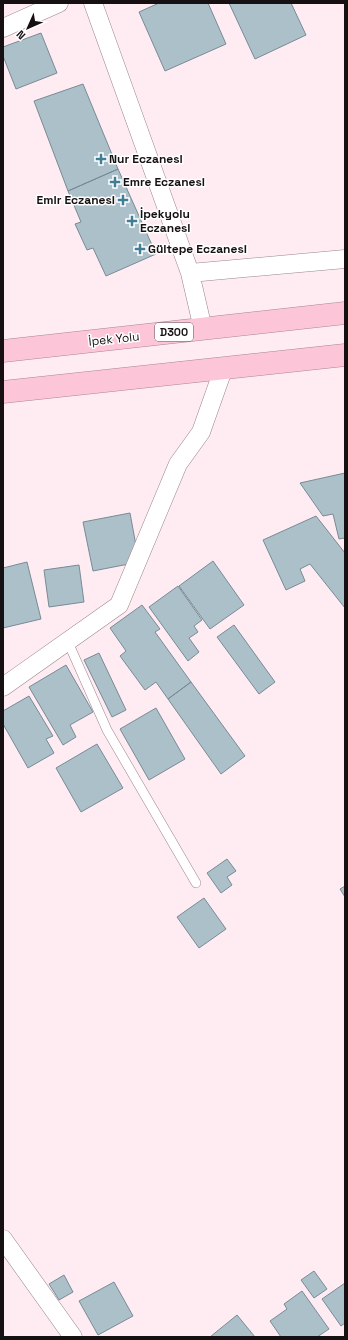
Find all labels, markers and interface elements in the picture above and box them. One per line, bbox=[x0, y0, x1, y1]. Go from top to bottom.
north arrow bbox=[8, 8, 48, 48]
text: N bbox=[13, 28, 28, 43]
place label: Nur Eczanesi bbox=[109, 151, 183, 167]
marker: Nur Eczanesi bbox=[96, 154, 106, 164]
place label: Emre Eczanesi bbox=[123, 174, 205, 190]
marker: Emre Eczanesi bbox=[110, 177, 120, 187]
place label: Emir Eczanesi bbox=[37, 192, 115, 208]
marker: Emir Eczanesi bbox=[118, 195, 128, 205]
place label: İpekyolu Eczanesi bbox=[140, 206, 191, 236]
marker: İpekyolu Eczanesi bbox=[127, 216, 137, 226]
place label: Gültepe Eczanesi bbox=[148, 241, 247, 257]
marker: Gültepe Eczanesi bbox=[135, 244, 145, 254]
road number: D300 bbox=[155, 323, 193, 341]
street label: İpek Yolu bbox=[88, 328, 140, 350]

